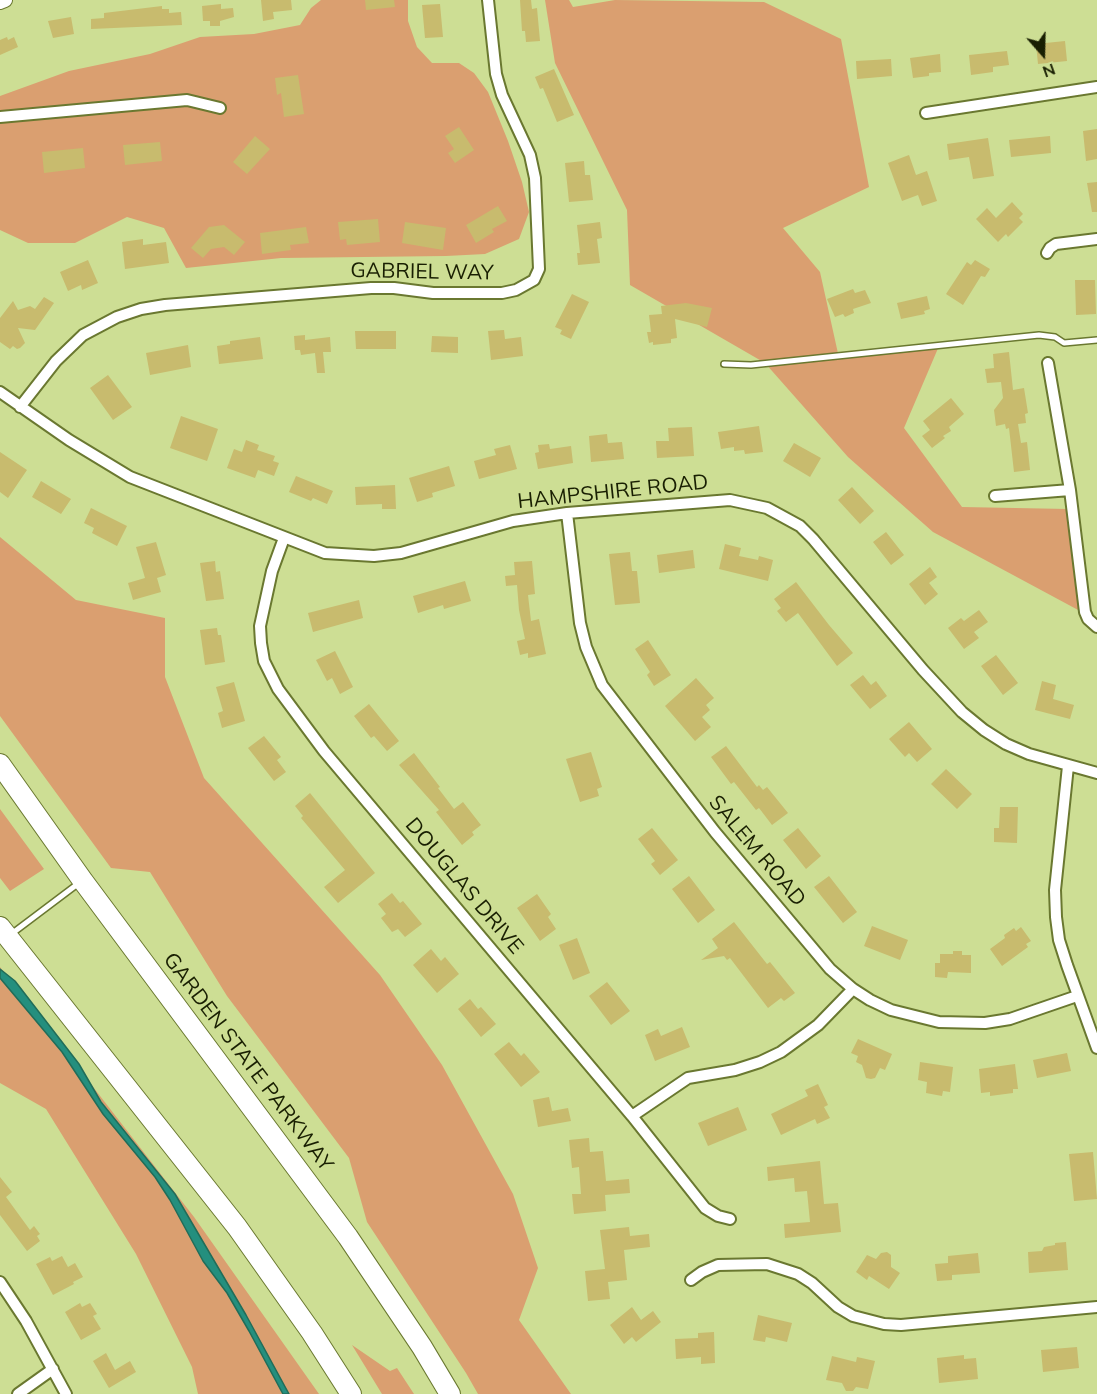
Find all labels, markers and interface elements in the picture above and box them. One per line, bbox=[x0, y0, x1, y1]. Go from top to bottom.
north arrow bbox=[1013, 24, 1073, 84]
text: N bbox=[1040, 59, 1058, 82]
street label: GABRIEL WAY bbox=[350, 258, 494, 286]
street label: HAMPSHIRE ROAD bbox=[516, 469, 710, 515]
street label: SALEM ROAD bbox=[703, 790, 811, 912]
street label: DOUGLAS DRIVE bbox=[400, 813, 528, 959]
street label: GARDEN STATE PARKWAY bbox=[158, 948, 338, 1176]

